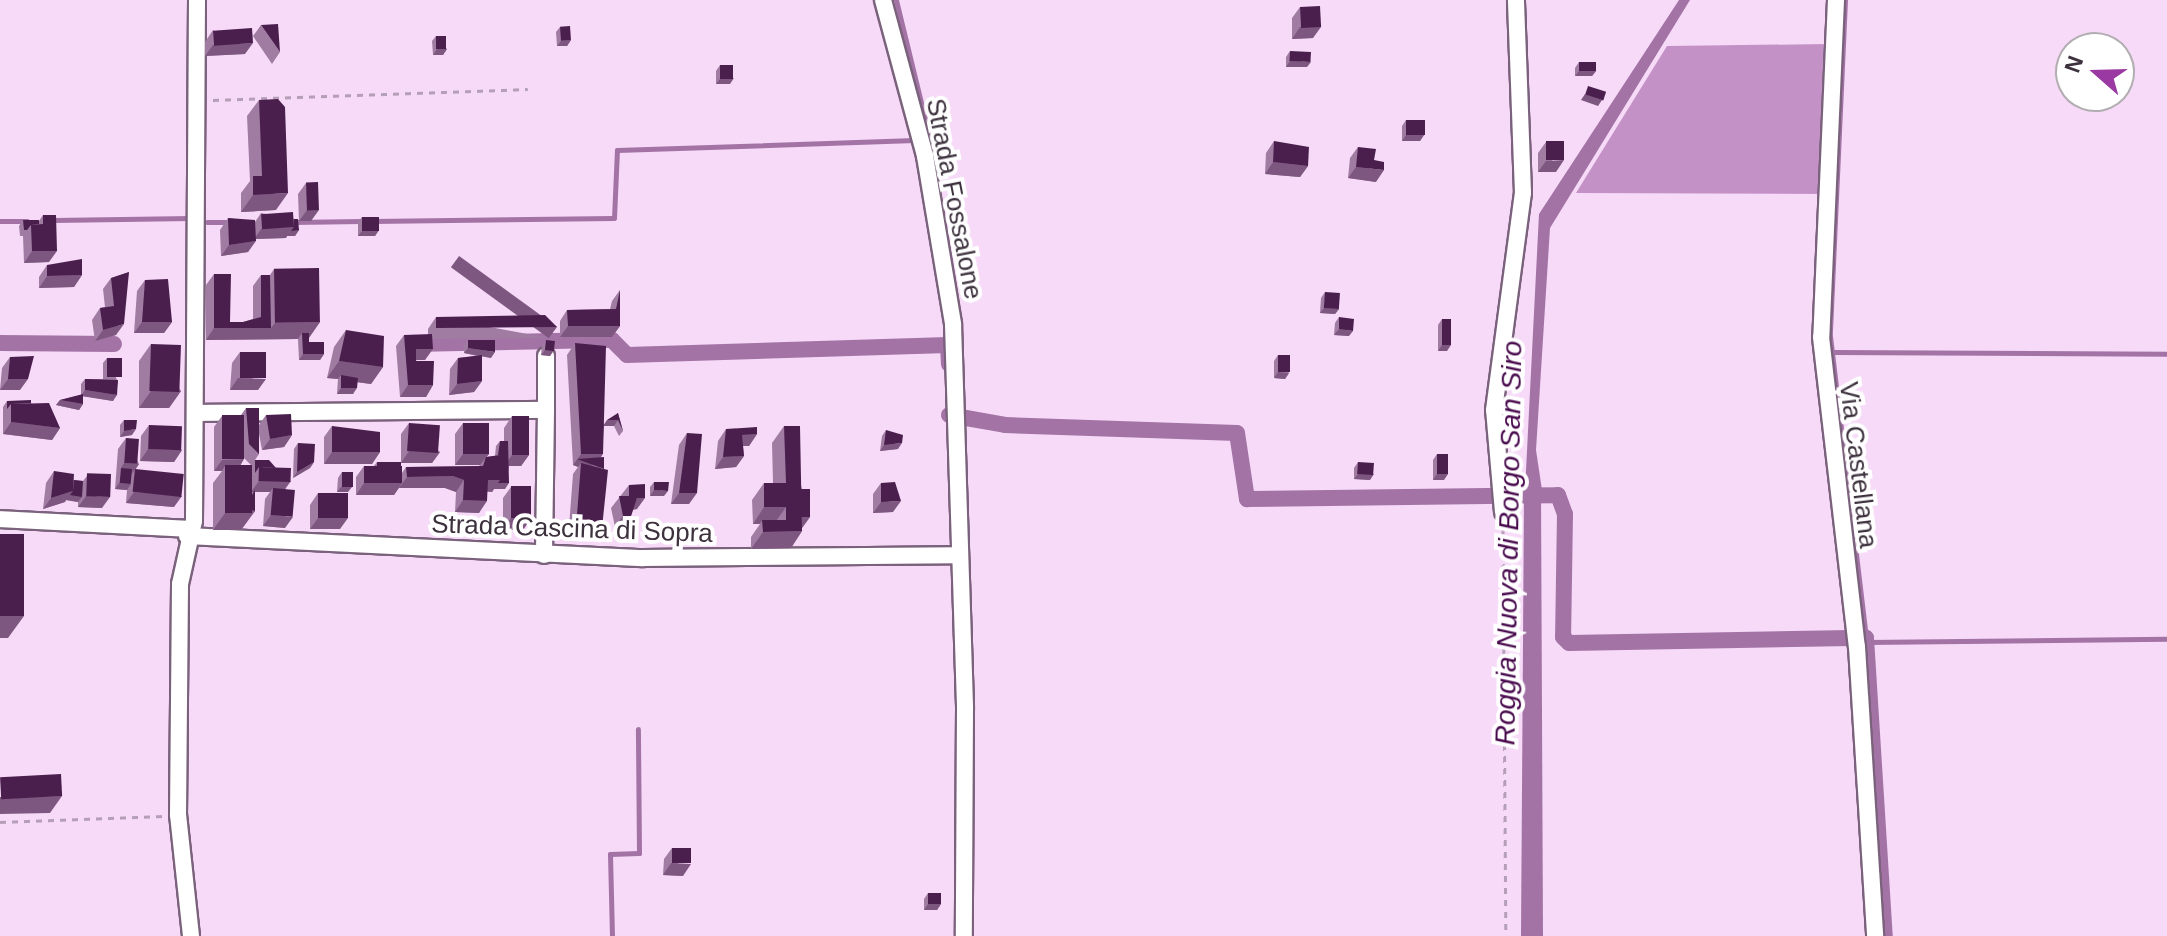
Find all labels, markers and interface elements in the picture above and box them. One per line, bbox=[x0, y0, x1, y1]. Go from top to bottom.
north arrow bbox=[2055, 32, 2135, 112]
text: N bbox=[2059, 53, 2088, 76]
street label: Strada Fossalone bbox=[919, 96, 989, 302]
water label: Roggia Nuova di Borgo San Siro bbox=[1489, 340, 1529, 746]
street label: Via Castellana bbox=[1832, 380, 1884, 550]
street label: Strada Cascina di Sopra bbox=[431, 508, 713, 550]

